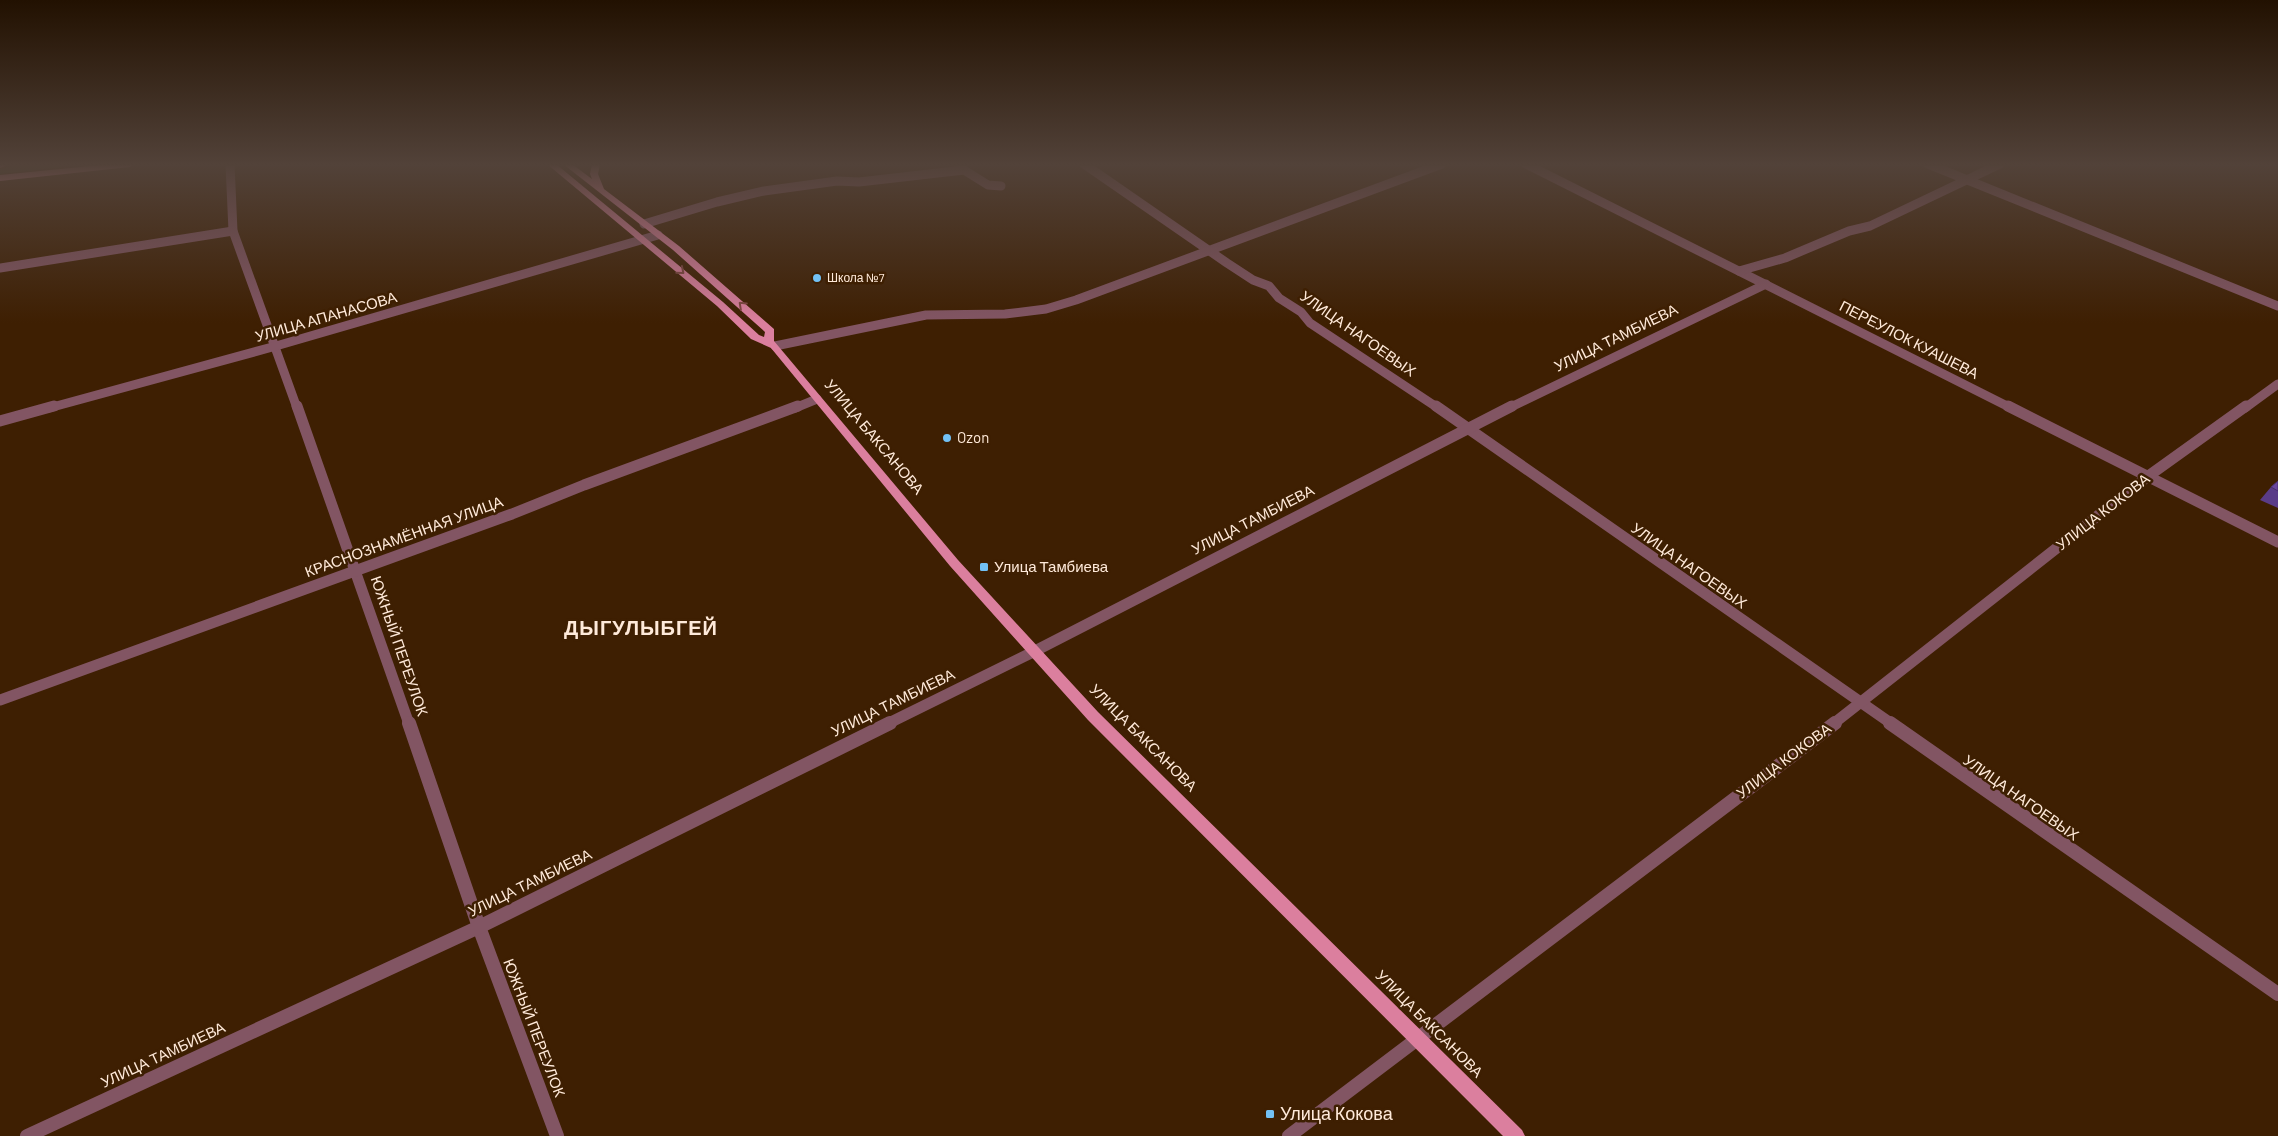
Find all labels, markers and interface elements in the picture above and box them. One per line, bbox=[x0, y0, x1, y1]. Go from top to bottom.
one-way arrow bbox=[675, 266, 684, 275]
place label: Школа №7 bbox=[827, 270, 885, 284]
marker: Школа №7 bbox=[811, 272, 823, 284]
street label: УЛИЦА АПАНАСОВА bbox=[253, 287, 399, 345]
street label: УЛИЦА НАГОЕВЫХ bbox=[1297, 287, 1420, 380]
street label: ПЕРЕУЛОК КУАШЕВА bbox=[1837, 296, 1982, 382]
street label: УЛИЦА ТАМБИЕВА bbox=[1551, 299, 1680, 375]
one-way arrow bbox=[739, 302, 748, 311]
street label: УЛИЦА БАКСАНОВА bbox=[821, 375, 928, 497]
place label: Ozon bbox=[957, 428, 989, 446]
marker: Ozon bbox=[941, 432, 953, 444]
street label: УЛИЦА КОКОВА bbox=[2052, 469, 2153, 553]
street label: УЛИЦА ТАМБИЕВА bbox=[1188, 480, 1317, 558]
street label: КРАСНОЗНАМЁННАЯ УЛИЦА bbox=[302, 492, 505, 580]
street label: УЛИЦА НАГОЕВЫХ bbox=[1628, 519, 1751, 612]
place label: Улица Тамбиева bbox=[994, 557, 1109, 575]
marker: Улица Тамбиева bbox=[978, 561, 990, 573]
street label: ЮЖНЫЙ ПЕРЕУЛОК bbox=[368, 573, 432, 718]
district label: ДЫГУЛЫБГЕЙ bbox=[564, 615, 718, 639]
street label: УЛИЦА ТАМБИЕВА bbox=[828, 664, 957, 740]
street label: УЛИЦА БАКСАНОВА bbox=[1086, 680, 1201, 795]
street label: УЛИЦА КОКОВА bbox=[1733, 719, 1834, 802]
street label: УЛИЦА НАГОЕВЫХ bbox=[1960, 751, 2083, 844]
street label: УЛИЦА ТАМБИЕВА bbox=[465, 844, 594, 920]
street label: ЮЖНЫЙ ПЕРЕУЛОК bbox=[500, 956, 570, 1100]
street label: УЛИЦА БАКСАНОВА bbox=[1372, 966, 1487, 1081]
street label: УЛИЦА ТАМБИЕВА bbox=[98, 1017, 228, 1091]
place label: Улица Кокова bbox=[1280, 1102, 1394, 1124]
marker: Улица Кокова bbox=[1264, 1108, 1276, 1120]

